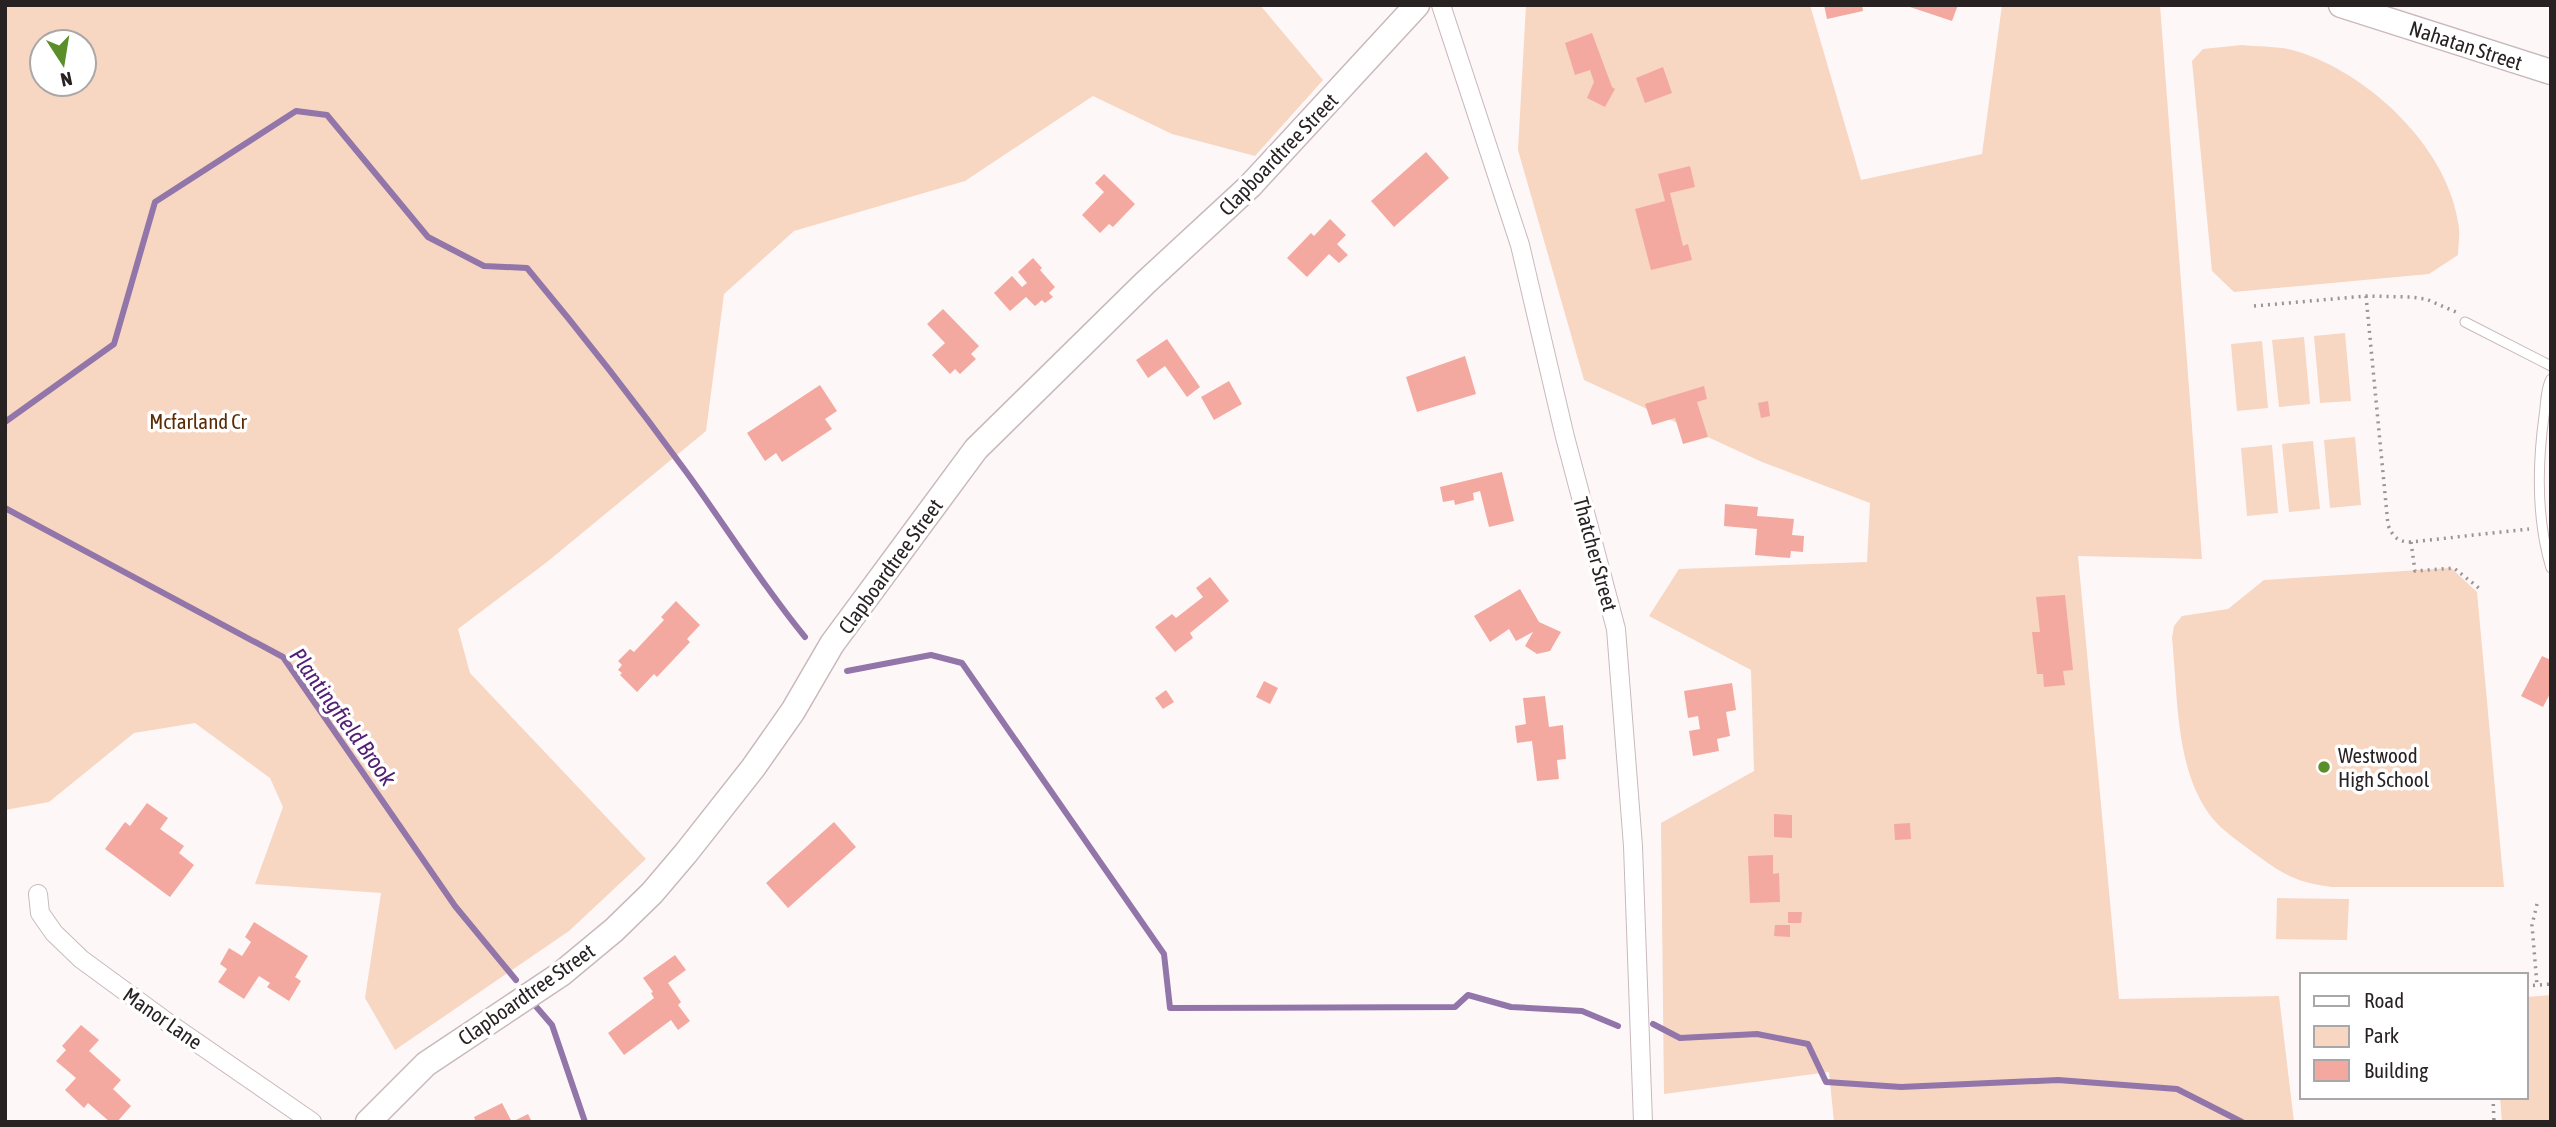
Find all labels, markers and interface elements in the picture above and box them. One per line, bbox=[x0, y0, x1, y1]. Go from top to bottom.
street label: Nahatan Street bbox=[2407, 16, 2525, 74]
north arrow bbox=[28, 28, 98, 98]
text: N bbox=[59, 68, 74, 92]
street label: Clapboardtree Street bbox=[1214, 88, 1342, 220]
park label: Mcfarland Cr bbox=[149, 409, 248, 433]
street label: Clapboardtree Street bbox=[833, 494, 947, 638]
street label: Thatcher Street bbox=[1569, 494, 1623, 614]
water label: Plantingfield Brook bbox=[284, 643, 402, 791]
place label: Westwood High School bbox=[2338, 743, 2430, 791]
marker: Westwood High School bbox=[2316, 759, 2332, 775]
street label: Clapboardtree Street bbox=[453, 938, 599, 1050]
legend bbox=[2300, 973, 2528, 1099]
street label: Manor Lane bbox=[119, 982, 207, 1054]
text: Road bbox=[2364, 988, 2404, 1012]
text: Park bbox=[2364, 1023, 2399, 1047]
text: Building bbox=[2364, 1058, 2428, 1082]

